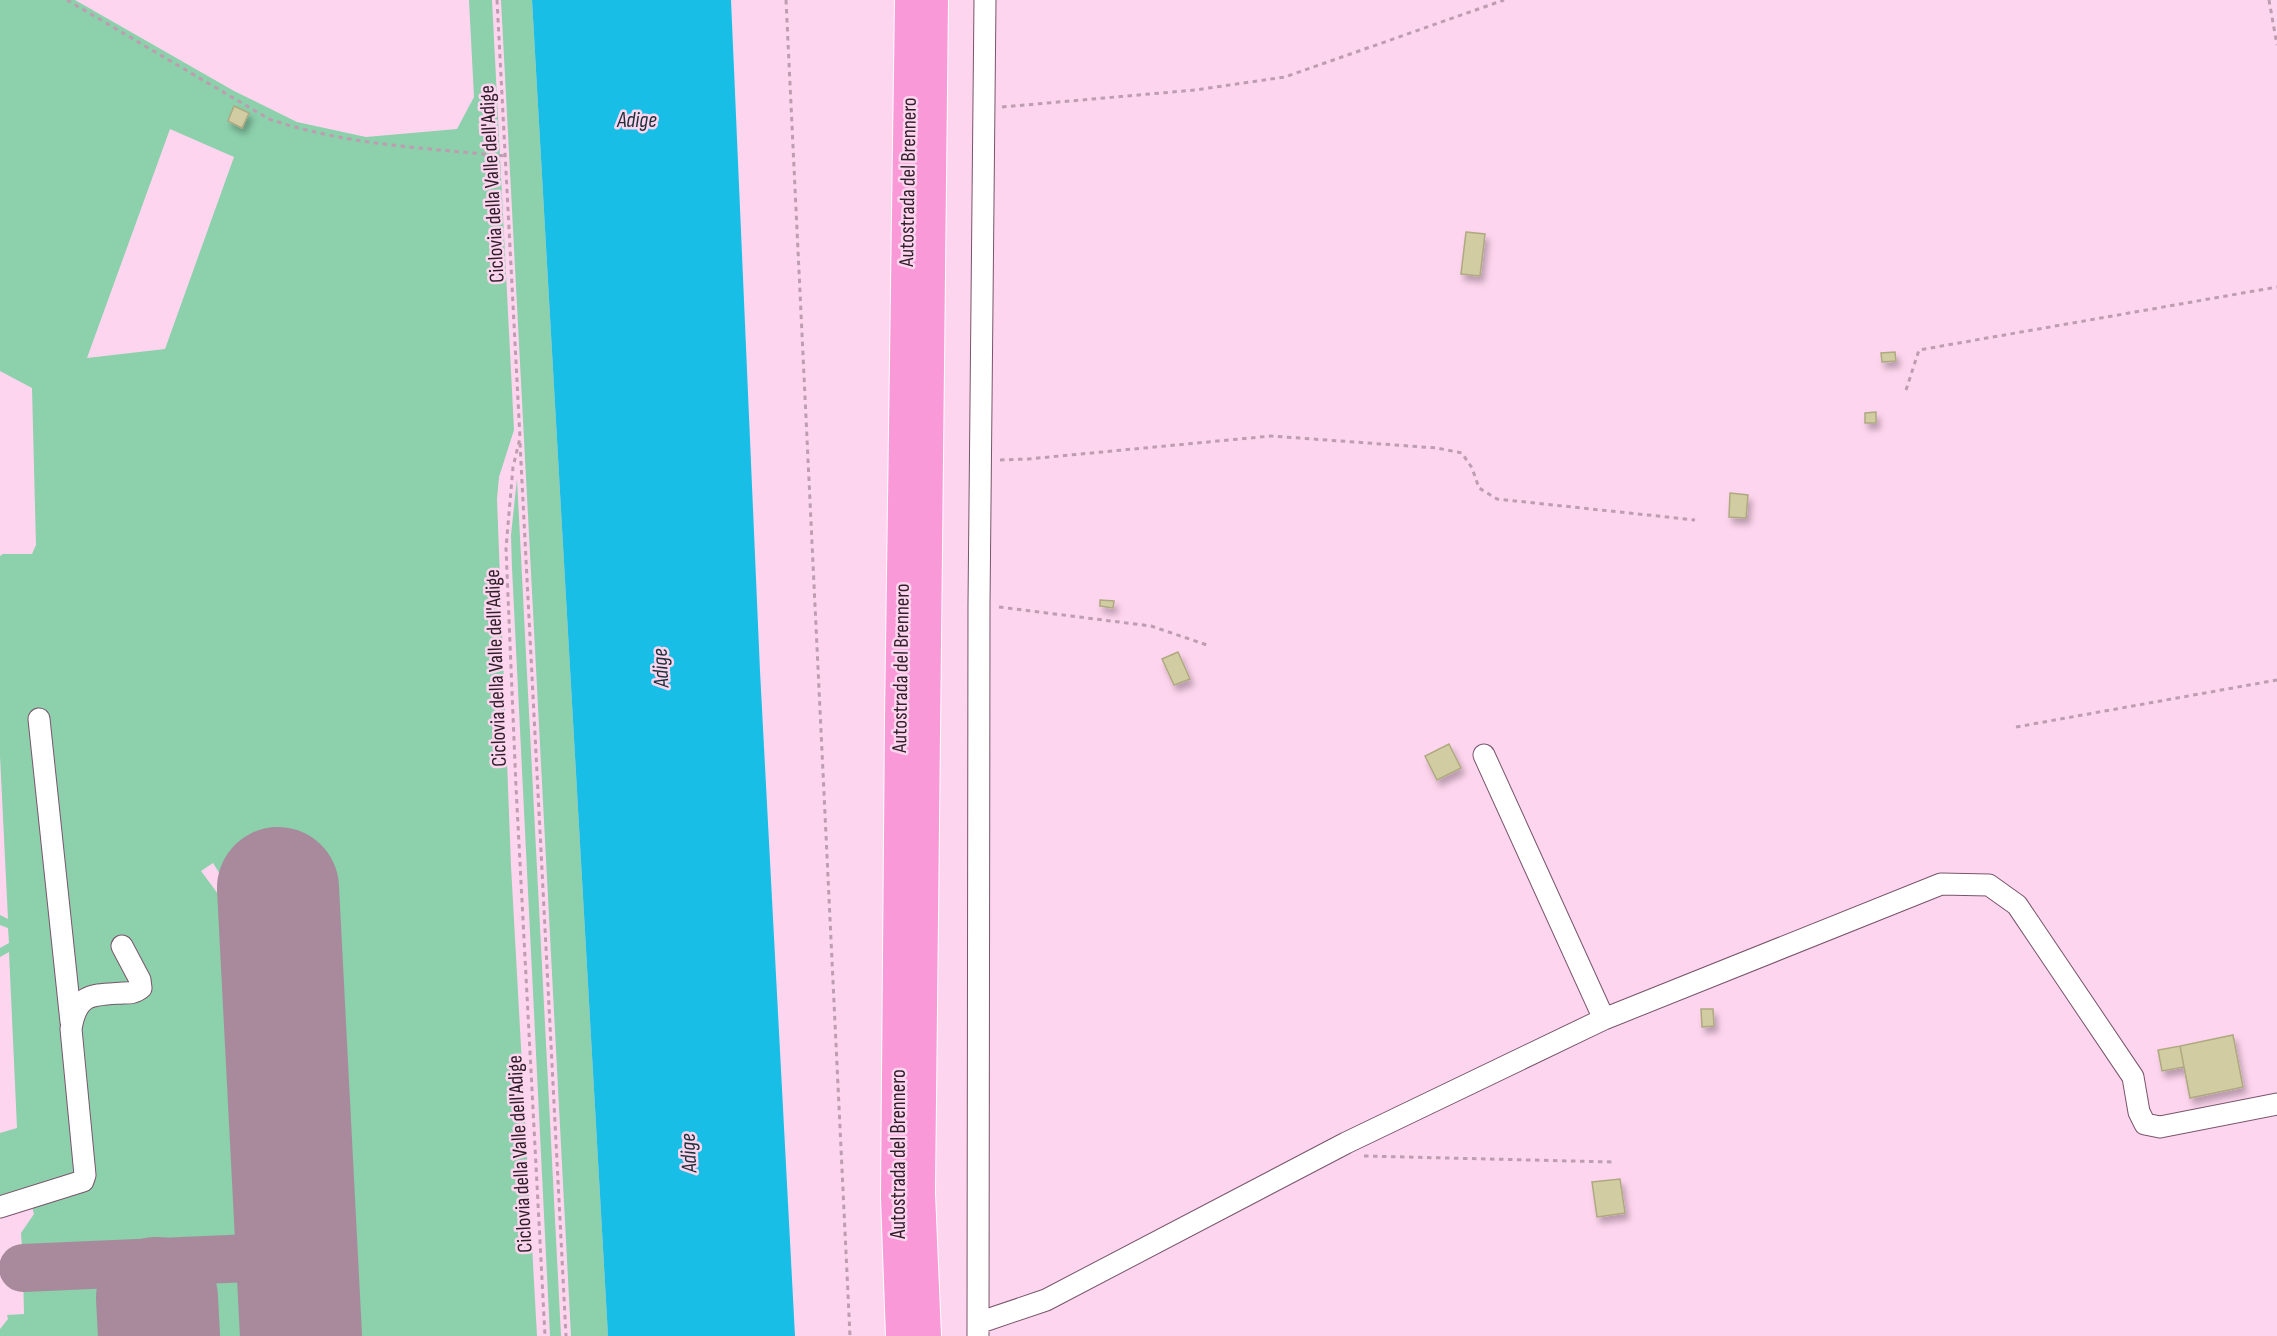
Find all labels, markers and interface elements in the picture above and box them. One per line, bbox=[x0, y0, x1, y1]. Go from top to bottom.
street label: Ciclovia della Valle dell'Adige bbox=[474, 85, 510, 283]
street label: Autostrada del Brennero bbox=[894, 97, 922, 268]
water label: Adige bbox=[616, 107, 657, 134]
street label: Ciclovia della Valle dell'Adige bbox=[480, 569, 512, 767]
street label: Autostrada del Brennero bbox=[887, 583, 915, 754]
water label: Adige bbox=[646, 647, 676, 689]
street label: Ciclovia della Valle dell'Adige bbox=[502, 1055, 538, 1253]
street label: Autostrada del Brennero bbox=[886, 1069, 911, 1240]
water label: Adige bbox=[674, 1132, 704, 1174]

